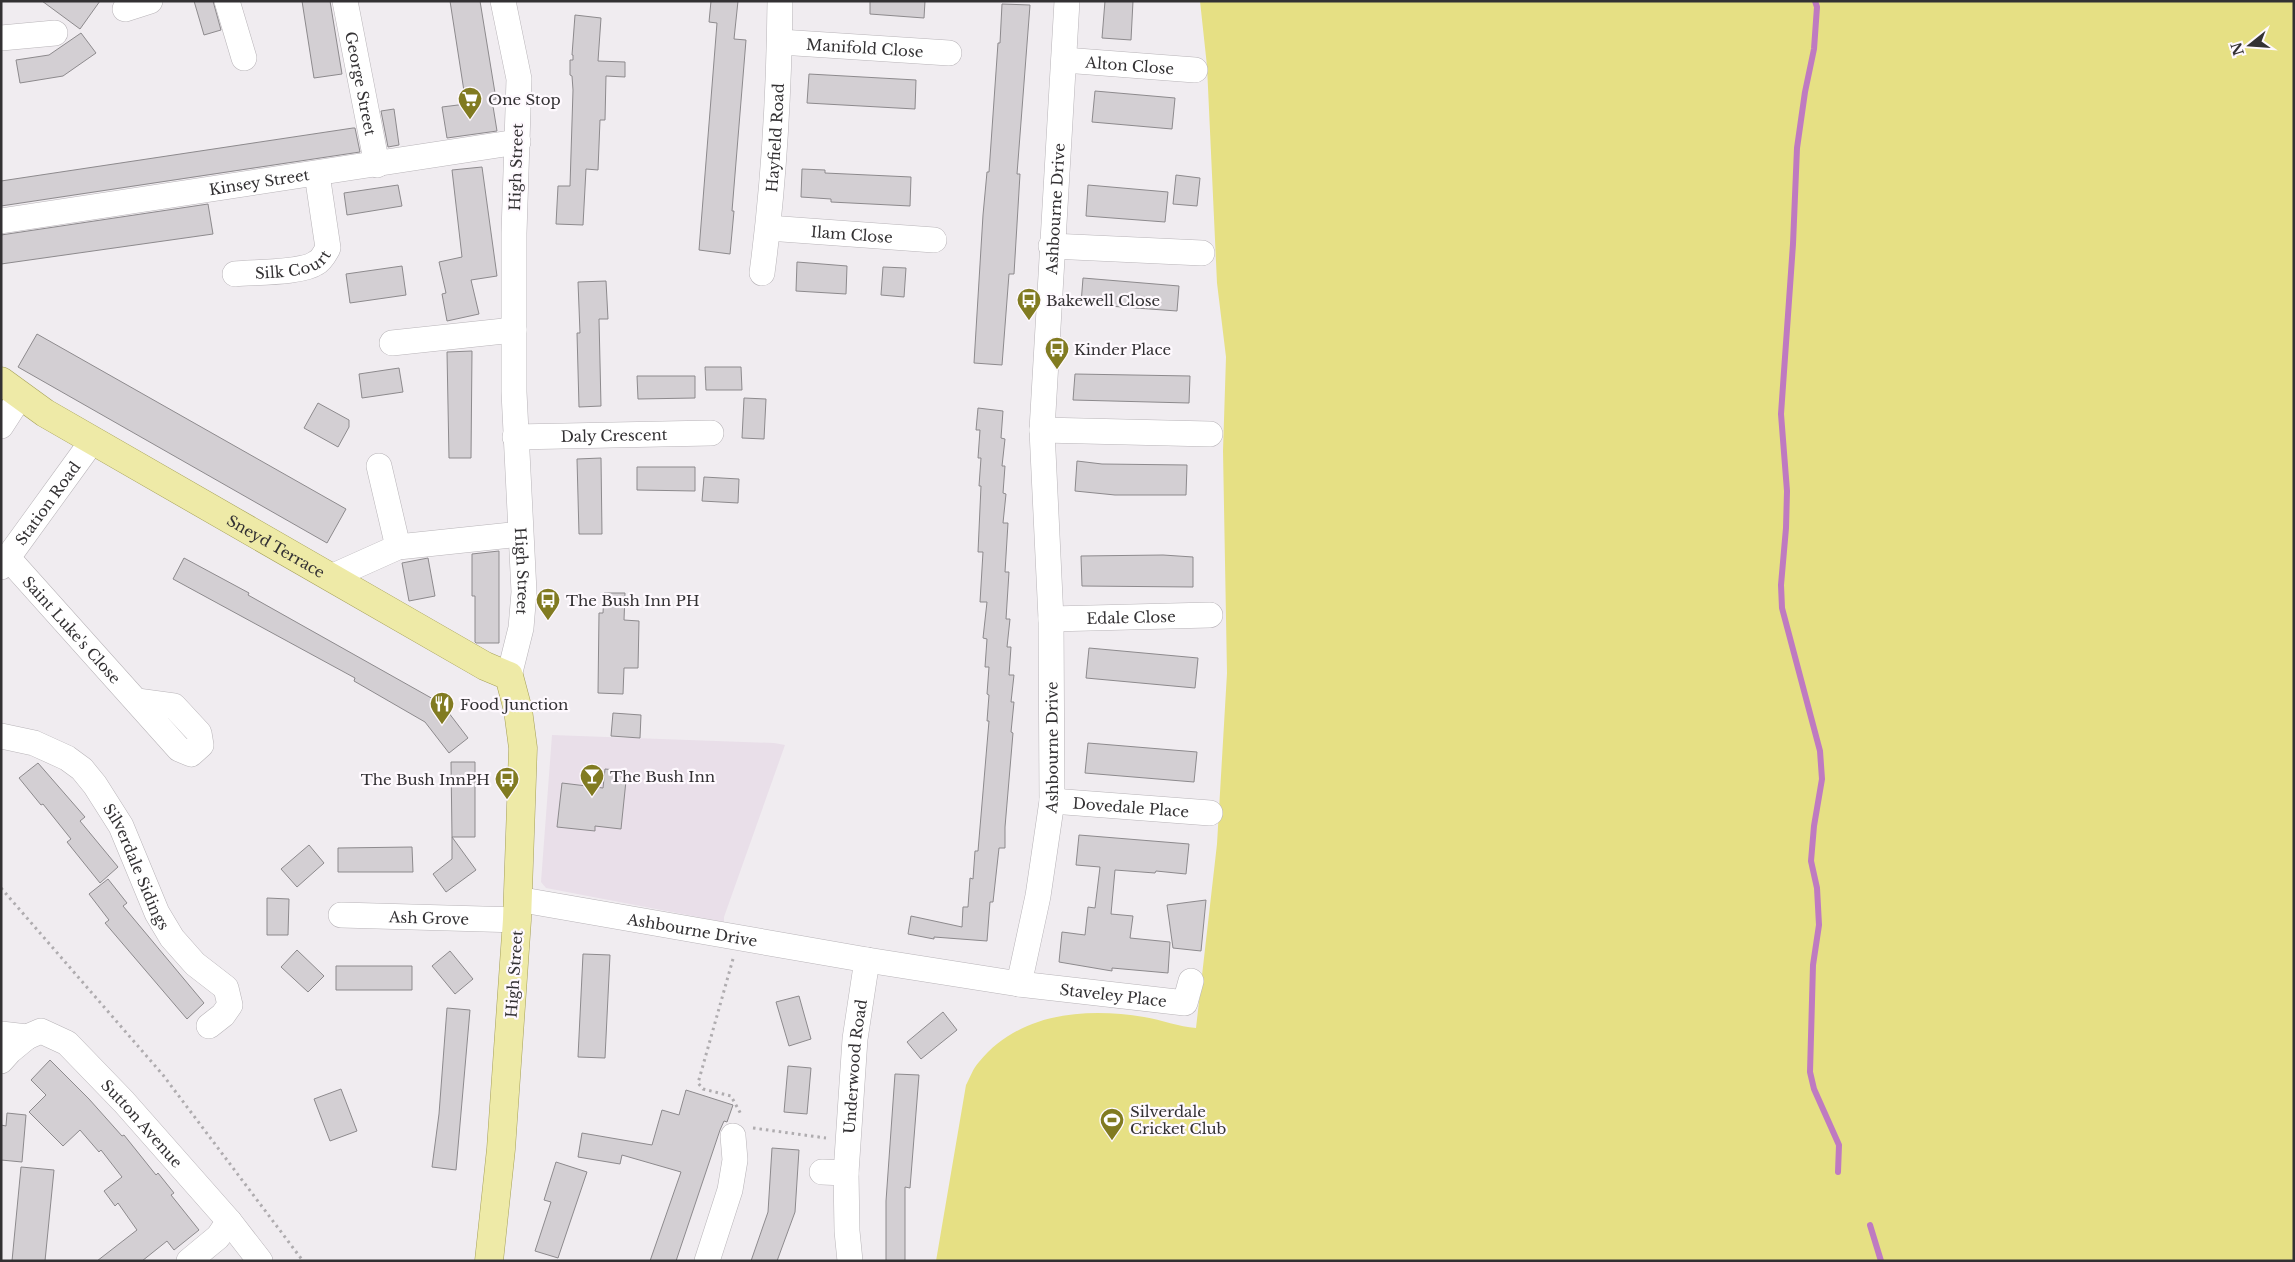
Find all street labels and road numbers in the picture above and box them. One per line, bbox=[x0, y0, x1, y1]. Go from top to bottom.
street label: George Street bbox=[342, 30, 381, 137]
street label: Manifold Close bbox=[806, 34, 924, 61]
street label: Alton Close bbox=[1084, 52, 1175, 78]
street label: Hayfield Road bbox=[762, 83, 787, 193]
street label: High Street bbox=[505, 123, 527, 211]
street label: Ashbourne Drive bbox=[1042, 142, 1068, 276]
street label: Kinsey Street bbox=[208, 165, 311, 199]
street label: Ilam Close bbox=[810, 222, 893, 246]
street label: Silk Court bbox=[254, 246, 334, 282]
street label: Daly Crescent bbox=[560, 424, 668, 446]
street label: Station Road bbox=[11, 457, 84, 549]
street label: Sneyd Terrace bbox=[224, 510, 329, 582]
street label: High Street bbox=[511, 527, 534, 616]
street label: Saint Luke's Close bbox=[19, 572, 125, 687]
street label: Edale Close bbox=[1086, 606, 1176, 628]
street label: Ashbourne Drive bbox=[1041, 681, 1062, 815]
street label: Dovedale Place bbox=[1072, 793, 1190, 821]
street label: Silverdale Sidings bbox=[100, 800, 174, 933]
street label: Ash Grove bbox=[388, 907, 469, 928]
street label: Ashbourne Drive bbox=[625, 909, 759, 950]
street label: High Street bbox=[501, 929, 527, 1018]
street label: Staveley Place bbox=[1059, 979, 1168, 1010]
street label: Underwood Road bbox=[839, 998, 870, 1135]
street label: Sutton Avenue bbox=[98, 1075, 187, 1171]

